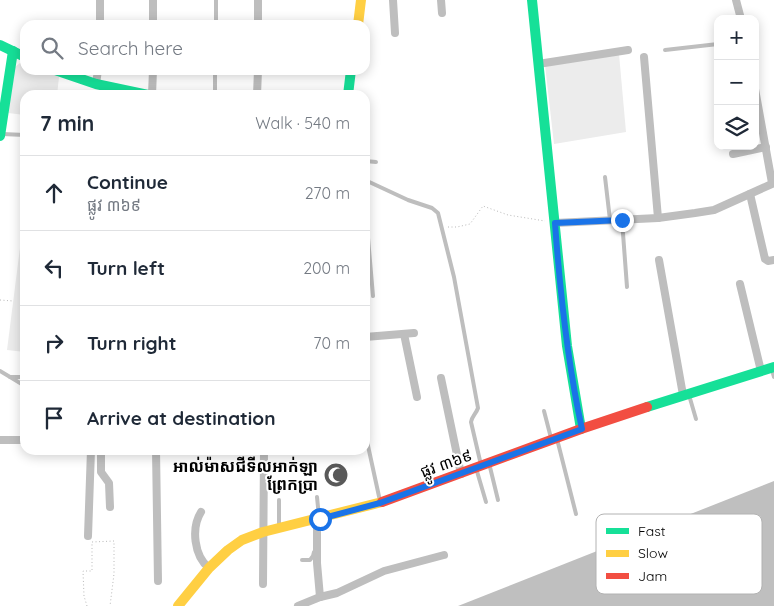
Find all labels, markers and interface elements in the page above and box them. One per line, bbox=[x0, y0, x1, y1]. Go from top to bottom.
map controls bbox=[714, 15, 759, 150]
button: + bbox=[714, 15, 759, 60]
search box bbox=[20, 20, 370, 75]
icon: search bbox=[38, 34, 66, 62]
text: Search here bbox=[78, 36, 183, 60]
button: − bbox=[714, 60, 759, 105]
button: layers bbox=[714, 105, 759, 150]
text: 7 min bbox=[40, 110, 94, 136]
text: Walk · 540 m bbox=[255, 113, 350, 133]
text: Continue bbox=[87, 170, 168, 194]
icon: ahead bbox=[40, 179, 68, 207]
text: 270 m bbox=[305, 183, 350, 203]
text: ផ្លូវ ៣៦៩ bbox=[87, 195, 141, 215]
route end bbox=[611, 209, 634, 232]
icon: left bbox=[40, 254, 68, 282]
text: Turn left bbox=[87, 256, 165, 280]
text: 200 m bbox=[303, 258, 350, 278]
icon: right bbox=[40, 329, 68, 357]
text: Turn right bbox=[87, 331, 176, 355]
text: 70 m bbox=[313, 333, 350, 353]
icon: arrive bbox=[40, 404, 68, 432]
text: Arrive at destination bbox=[87, 406, 276, 430]
street label: ផ្លូវ ៣៦៩ bbox=[417, 444, 476, 486]
place label: អាល់ម៉ាសជីទីលអាក់ឡា ព្រែកប្រា bbox=[173, 456, 318, 494]
mosque icon: អាល់ម៉ាសជីទីលអាក់ឡា ព្រែកប្រា bbox=[323, 462, 349, 488]
route start bbox=[309, 508, 332, 531]
legend bbox=[596, 514, 762, 594]
text: Fast bbox=[638, 522, 666, 540]
text: Slow bbox=[638, 544, 668, 562]
text: Jam bbox=[638, 567, 667, 585]

